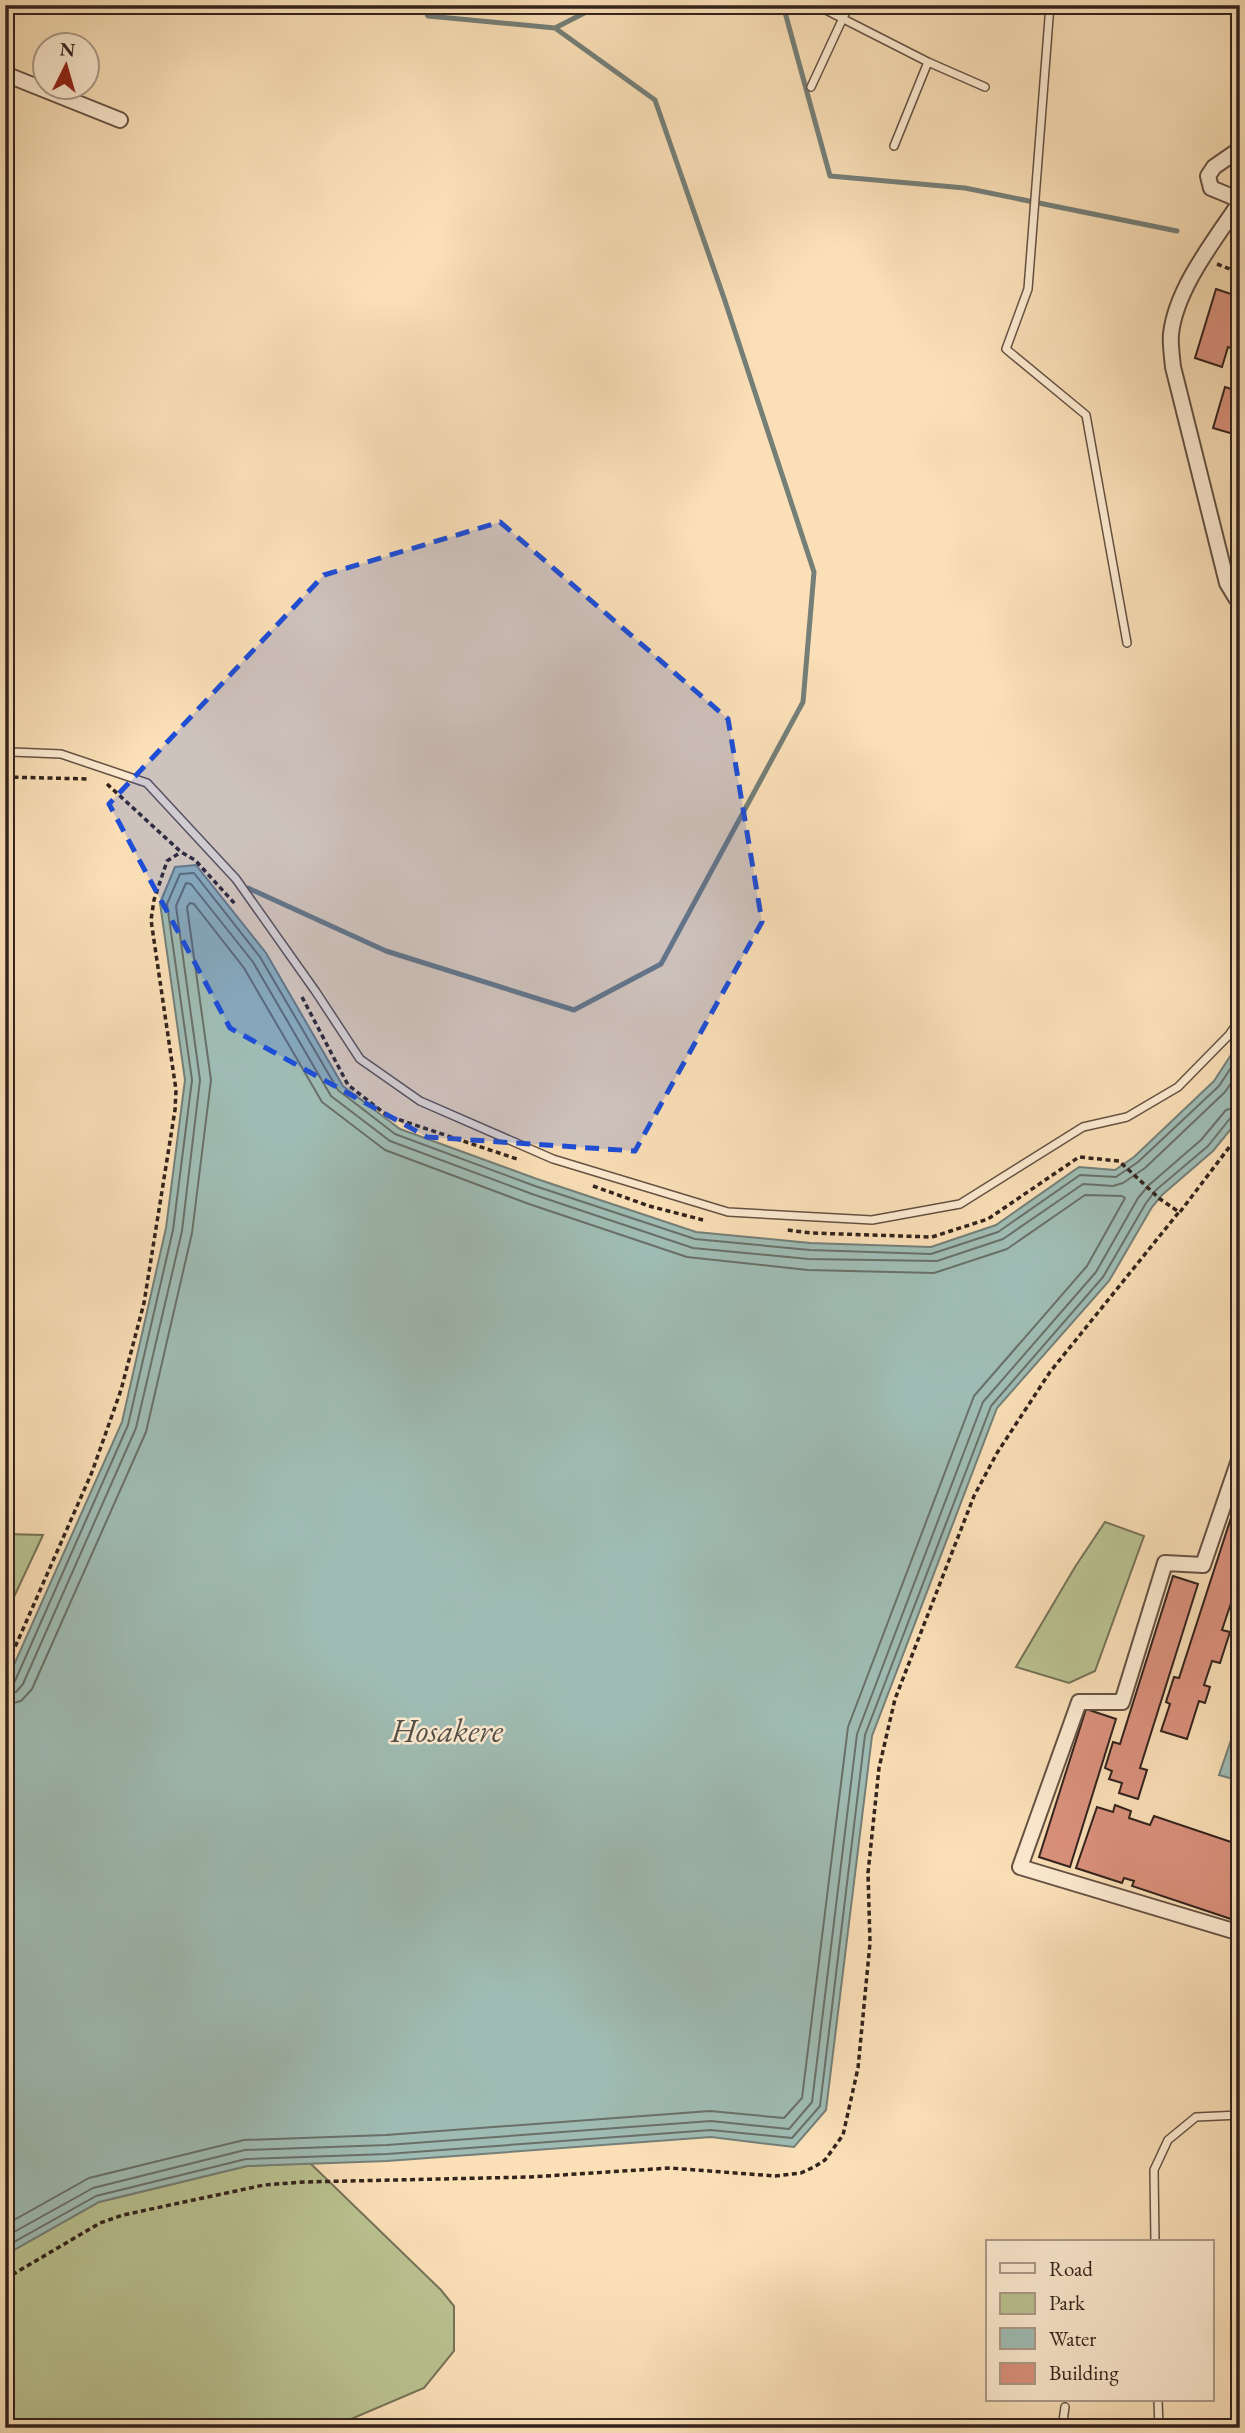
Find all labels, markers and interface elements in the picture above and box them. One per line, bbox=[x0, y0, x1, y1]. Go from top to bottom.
north arrow bbox=[32, 32, 102, 102]
text: N bbox=[59, 36, 77, 63]
water label: Hosakere bbox=[390, 1709, 504, 1752]
legend bbox=[986, 2240, 1214, 2402]
text: Road bbox=[1049, 2255, 1093, 2282]
text: Park bbox=[1049, 2289, 1086, 2316]
text: Water bbox=[1049, 2325, 1096, 2352]
text: Building bbox=[1049, 2359, 1119, 2386]

